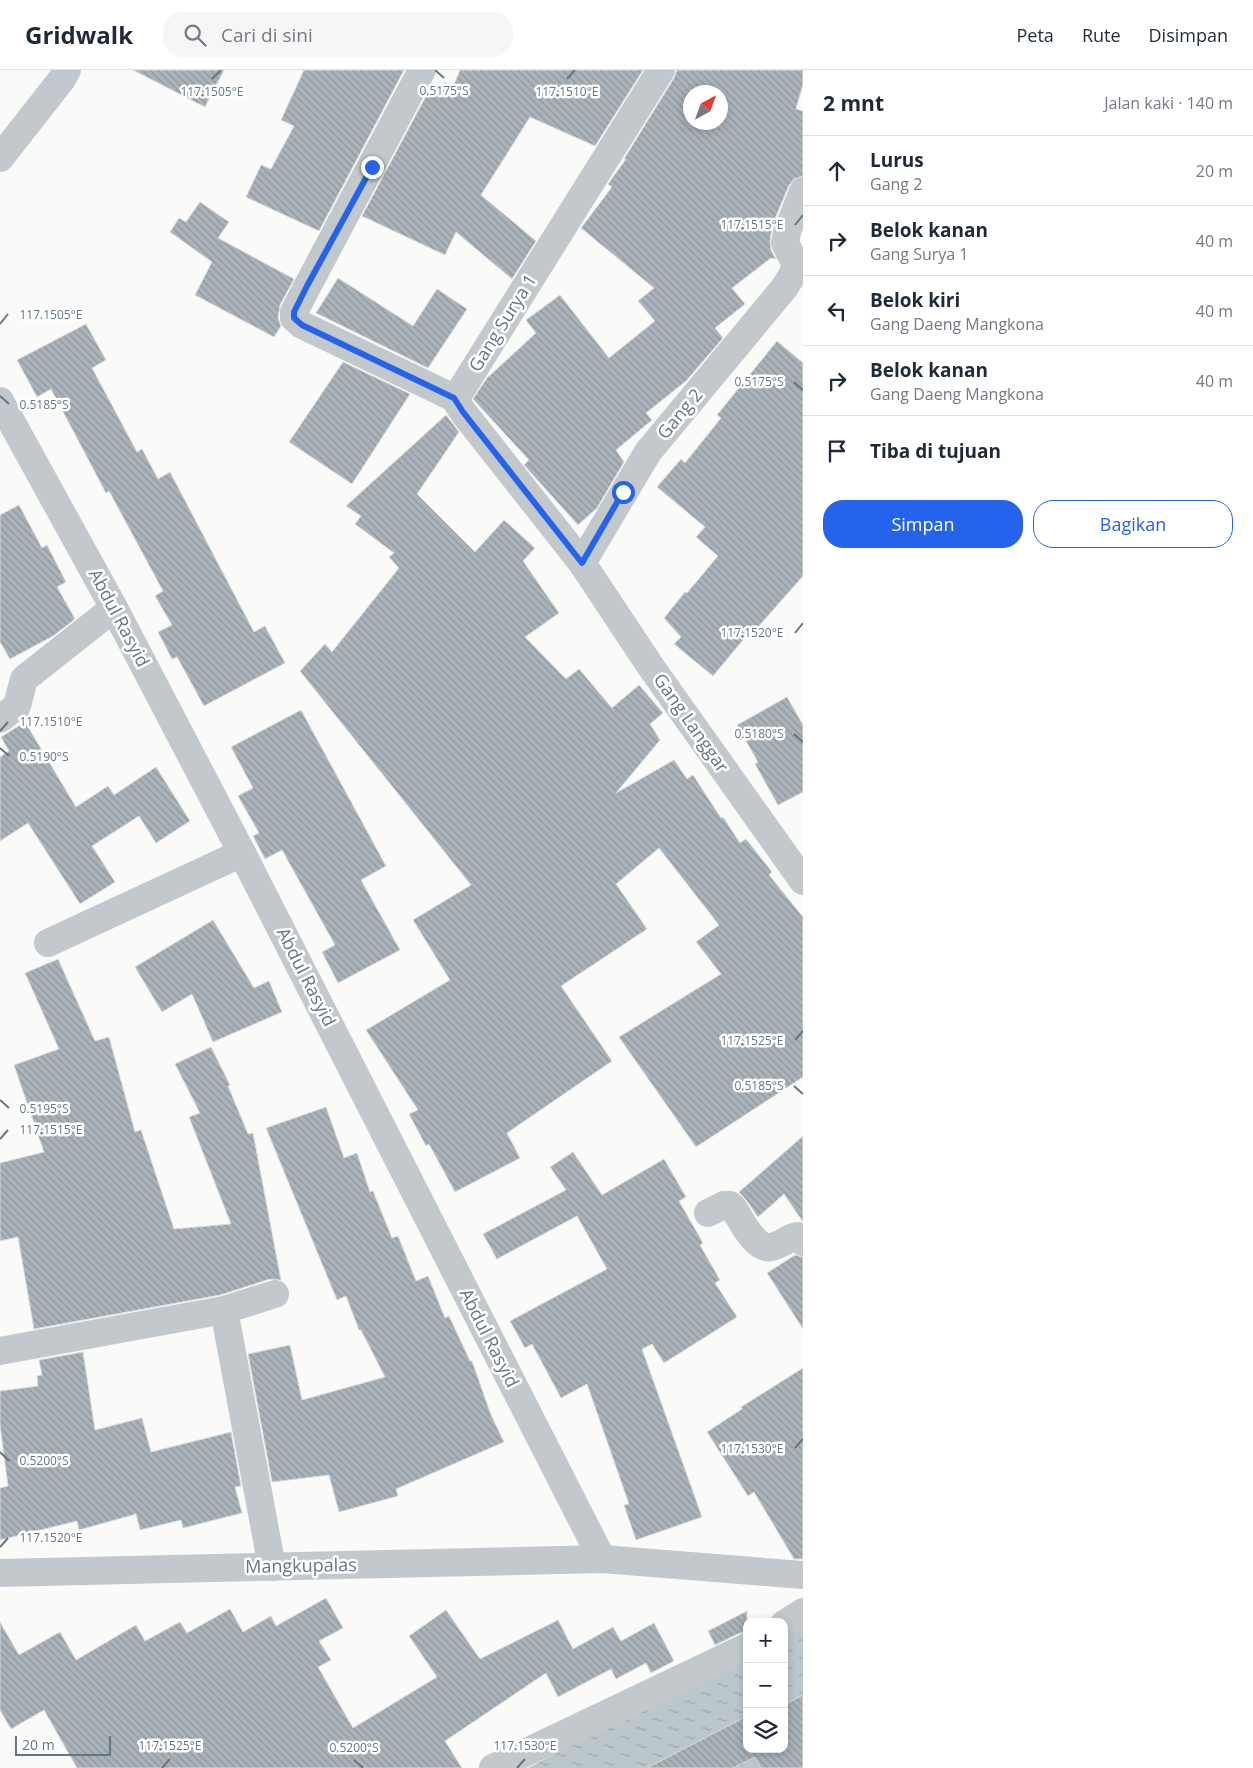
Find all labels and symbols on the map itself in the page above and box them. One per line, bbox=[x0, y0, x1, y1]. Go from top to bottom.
text: 0.5175°S bbox=[419, 82, 469, 99]
text: 117.1505°E bbox=[181, 83, 244, 100]
text: 117.1510°E bbox=[536, 83, 599, 100]
north arrow bbox=[683, 85, 728, 130]
route end bbox=[361, 156, 384, 179]
text: 117.1515°E bbox=[721, 216, 784, 233]
street label: Gang Surya 1 bbox=[463, 269, 542, 376]
text: 117.1505°E bbox=[20, 306, 83, 323]
text: 0.5175°S bbox=[734, 373, 784, 390]
street label: Gang 2 bbox=[651, 383, 707, 444]
text: 0.5185°S bbox=[19, 396, 69, 413]
route start bbox=[612, 481, 635, 504]
street label: Abdul Rasyid bbox=[84, 564, 156, 671]
text: 117.1520°E bbox=[721, 624, 784, 641]
street label: Gang Langgar bbox=[649, 668, 735, 777]
text: 117.1510°E bbox=[20, 713, 83, 730]
text: 0.5180°S bbox=[734, 725, 784, 742]
text: 0.5190°S bbox=[19, 748, 69, 765]
street label: Abdul Rasyid bbox=[272, 923, 342, 1030]
text: 117.1525°E bbox=[721, 1032, 784, 1049]
text: 0.5185°S bbox=[734, 1077, 784, 1094]
text: 0.5195°S bbox=[19, 1100, 69, 1117]
text: 117.1515°E bbox=[20, 1121, 83, 1138]
street label: Abdul Rasyid bbox=[455, 1284, 525, 1391]
text: 117.1530°E bbox=[721, 1440, 784, 1457]
text: 0.5200°S bbox=[19, 1452, 69, 1469]
text: 117.1520°E bbox=[20, 1529, 83, 1546]
street label: Mangkupalas bbox=[245, 1552, 357, 1578]
scale bar bbox=[15, 1733, 111, 1756]
text: 117.1525°E bbox=[139, 1737, 202, 1754]
text: 117.1530°E bbox=[494, 1737, 557, 1754]
text: 0.5200°S bbox=[329, 1739, 379, 1756]

